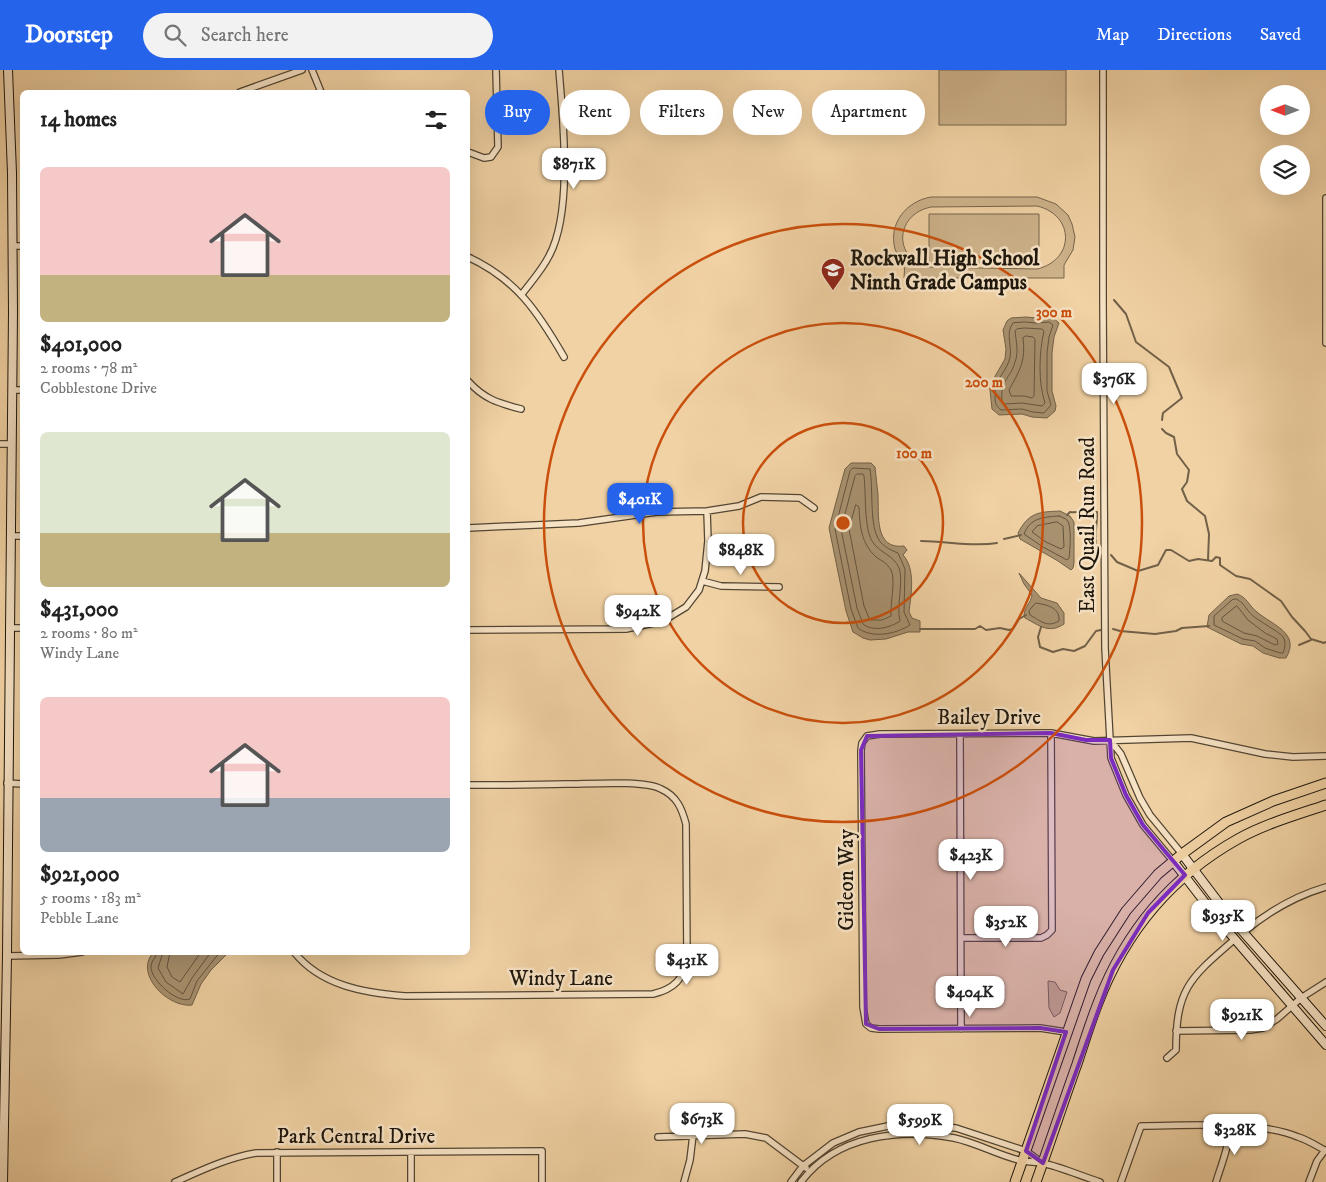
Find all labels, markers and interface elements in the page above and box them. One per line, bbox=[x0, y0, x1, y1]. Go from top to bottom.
search box bbox=[143, 13, 493, 58]
text: Doorstep bbox=[25, 20, 113, 50]
icon: search bbox=[161, 21, 189, 49]
text: Search here bbox=[201, 24, 289, 47]
text: Map bbox=[1096, 24, 1129, 46]
text: Directions bbox=[1157, 24, 1232, 46]
text: Saved bbox=[1260, 24, 1301, 46]
north arrow bbox=[1260, 85, 1310, 135]
map controls bbox=[1260, 85, 1310, 195]
chip: Buy bbox=[485, 90, 550, 135]
chip: Rent bbox=[560, 90, 630, 135]
chip: Filters bbox=[640, 90, 723, 135]
chip: New bbox=[733, 90, 802, 135]
chip: Apartment bbox=[812, 90, 925, 135]
icon: filters bbox=[422, 106, 450, 134]
text: 14 homes bbox=[40, 107, 117, 133]
button: layers bbox=[1260, 145, 1310, 195]
pin: $871K bbox=[539, 148, 609, 190]
text: $871K bbox=[553, 154, 595, 174]
icon: home bbox=[200, 200, 290, 290]
place label: Rockwall High School Ninth Grade Campus bbox=[850, 246, 1040, 296]
school or university icon: Rockwall High School Ninth Grade Campus bbox=[820, 257, 846, 291]
text: 300 m bbox=[1036, 303, 1073, 322]
text: $401,000 bbox=[40, 332, 122, 358]
text: 2 rooms · 78 m² bbox=[40, 358, 137, 378]
pin: $376K bbox=[1079, 362, 1149, 405]
text: $376K bbox=[1093, 369, 1135, 389]
text: 200 m bbox=[965, 373, 1004, 392]
text: Cobblestone Drive bbox=[40, 378, 157, 398]
street label: East Quail Run Road bbox=[1075, 437, 1101, 613]
text: 100 m bbox=[896, 444, 933, 463]
icon: home bbox=[200, 465, 290, 555]
pin: $401K bbox=[605, 482, 675, 525]
text: $401K bbox=[618, 489, 662, 509]
centre of rings bbox=[834, 514, 852, 532]
pin: $848K bbox=[706, 534, 776, 576]
text: $848K bbox=[718, 540, 764, 560]
pin: $942K bbox=[603, 594, 673, 637]
text: $431,000 bbox=[40, 597, 119, 623]
text: $942K bbox=[615, 601, 661, 621]
text: 2 rooms · 80 m² bbox=[40, 623, 138, 643]
text: Windy Lane bbox=[40, 643, 119, 663]
street label: Bailey Drive bbox=[937, 705, 1041, 731]
icon: home bbox=[200, 730, 290, 820]
street label: Gideon Way bbox=[834, 828, 860, 931]
pin: $423K bbox=[936, 838, 1006, 881]
text: $423K bbox=[949, 845, 993, 865]
text: $921,000 bbox=[40, 862, 120, 888]
text: 5 rooms · 183 m² bbox=[40, 888, 141, 908]
pin: $935K bbox=[1188, 900, 1258, 942]
pin: $352K bbox=[971, 906, 1041, 948]
text: $935K bbox=[1202, 906, 1244, 926]
text: Pebble Lane bbox=[40, 908, 119, 928]
text: $352K bbox=[985, 912, 1027, 932]
pin: $431K bbox=[652, 944, 722, 986]
text: $431K bbox=[666, 950, 708, 970]
street label: Windy Lane bbox=[508, 966, 613, 992]
pin: $404K bbox=[935, 976, 1005, 1018]
text: $404K bbox=[947, 982, 993, 1002]
pin: $921K bbox=[1207, 998, 1277, 1041]
text: $921K bbox=[1221, 1005, 1263, 1025]
pin: $673K bbox=[667, 1102, 737, 1145]
pin: $599K bbox=[885, 1104, 955, 1146]
text: $673K bbox=[681, 1109, 723, 1129]
text: $599K bbox=[898, 1110, 942, 1130]
pin: $328K bbox=[1200, 1114, 1270, 1156]
text: $328K bbox=[1214, 1120, 1256, 1140]
street label: Park Central Drive bbox=[277, 1124, 435, 1150]

